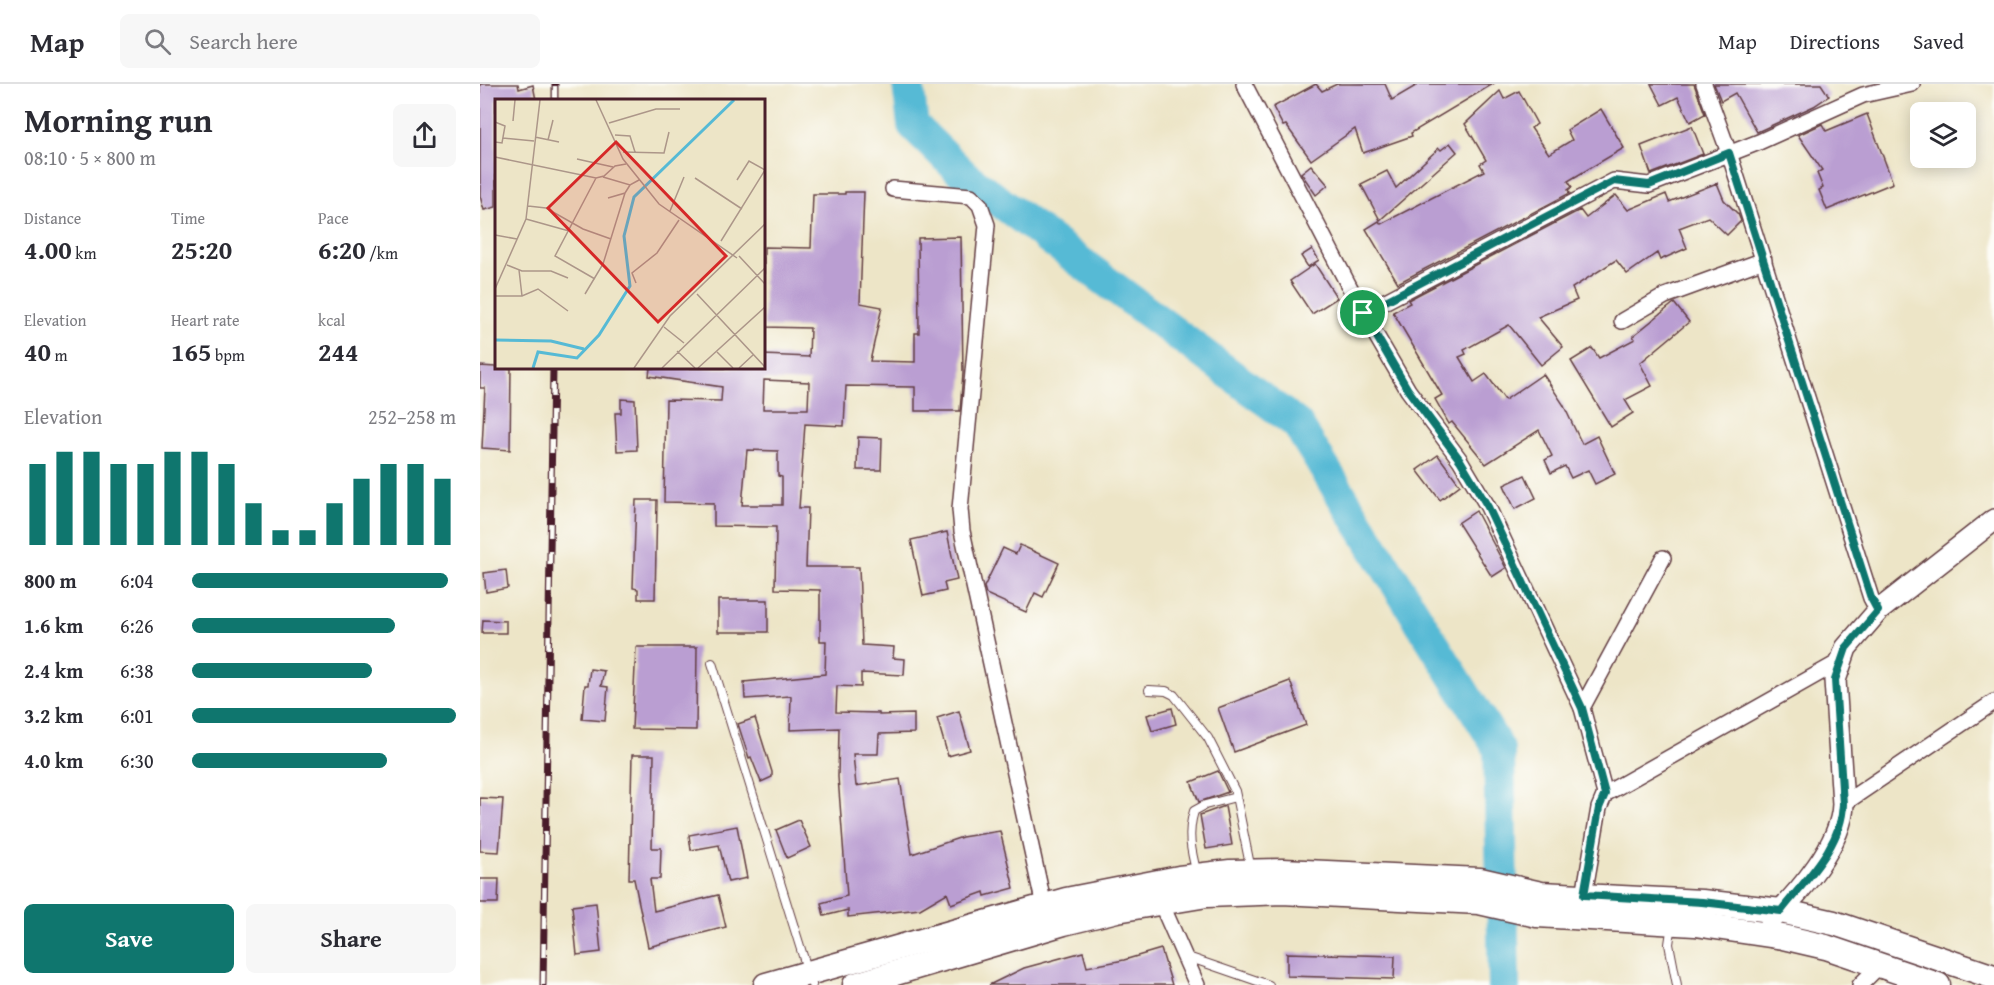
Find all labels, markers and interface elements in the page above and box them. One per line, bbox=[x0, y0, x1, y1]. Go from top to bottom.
search box bbox=[120, 14, 540, 68]
text: Map bbox=[30, 21, 84, 62]
icon: search bbox=[141, 25, 174, 58]
text: Search here bbox=[189, 25, 298, 57]
text: Map bbox=[1718, 26, 1757, 57]
text: Directions bbox=[1790, 26, 1880, 57]
text: Saved bbox=[1913, 26, 1964, 57]
text: Morning run bbox=[24, 96, 213, 144]
inset map bbox=[495, 99, 765, 369]
map controls bbox=[1910, 102, 1976, 168]
button: layers bbox=[1910, 102, 1976, 168]
button: share bbox=[393, 104, 456, 167]
text: 08:10 · 5 × 800 m bbox=[24, 143, 156, 172]
text: Distance bbox=[24, 206, 81, 230]
text: Time bbox=[171, 206, 205, 230]
text: Pace bbox=[318, 206, 349, 230]
text: 4.00 bbox=[24, 230, 72, 269]
text: 25:20 bbox=[171, 230, 232, 269]
text: 6:20 bbox=[318, 230, 366, 269]
text: km bbox=[72, 241, 96, 265]
text: /km bbox=[366, 241, 398, 265]
pin bbox=[1337, 287, 1388, 338]
icon: arrive bbox=[1346, 296, 1379, 329]
text: Elevation bbox=[24, 308, 87, 332]
text: Heart rate bbox=[171, 308, 240, 332]
text: kcal bbox=[318, 308, 345, 332]
text: 40 bbox=[24, 332, 51, 371]
text: 165 bbox=[171, 332, 211, 371]
text: 244 bbox=[318, 332, 358, 371]
text: m bbox=[51, 343, 68, 367]
text: bpm bbox=[211, 343, 245, 367]
text: Elevation bbox=[24, 402, 102, 431]
text: 252–258 m bbox=[368, 402, 456, 431]
text: 800 m bbox=[24, 566, 77, 595]
text: 6:04 bbox=[120, 566, 154, 595]
text: 1.6 km bbox=[24, 611, 83, 640]
text: 6:26 bbox=[120, 611, 154, 640]
text: 2.4 km bbox=[24, 656, 83, 685]
text: 6:38 bbox=[120, 656, 154, 685]
text: 3.2 km bbox=[24, 701, 83, 730]
text: 6:01 bbox=[120, 701, 154, 730]
text: 4.0 km bbox=[24, 746, 83, 775]
text: 6:30 bbox=[120, 746, 154, 775]
button: Save bbox=[24, 904, 234, 973]
button: Share bbox=[246, 904, 456, 973]

